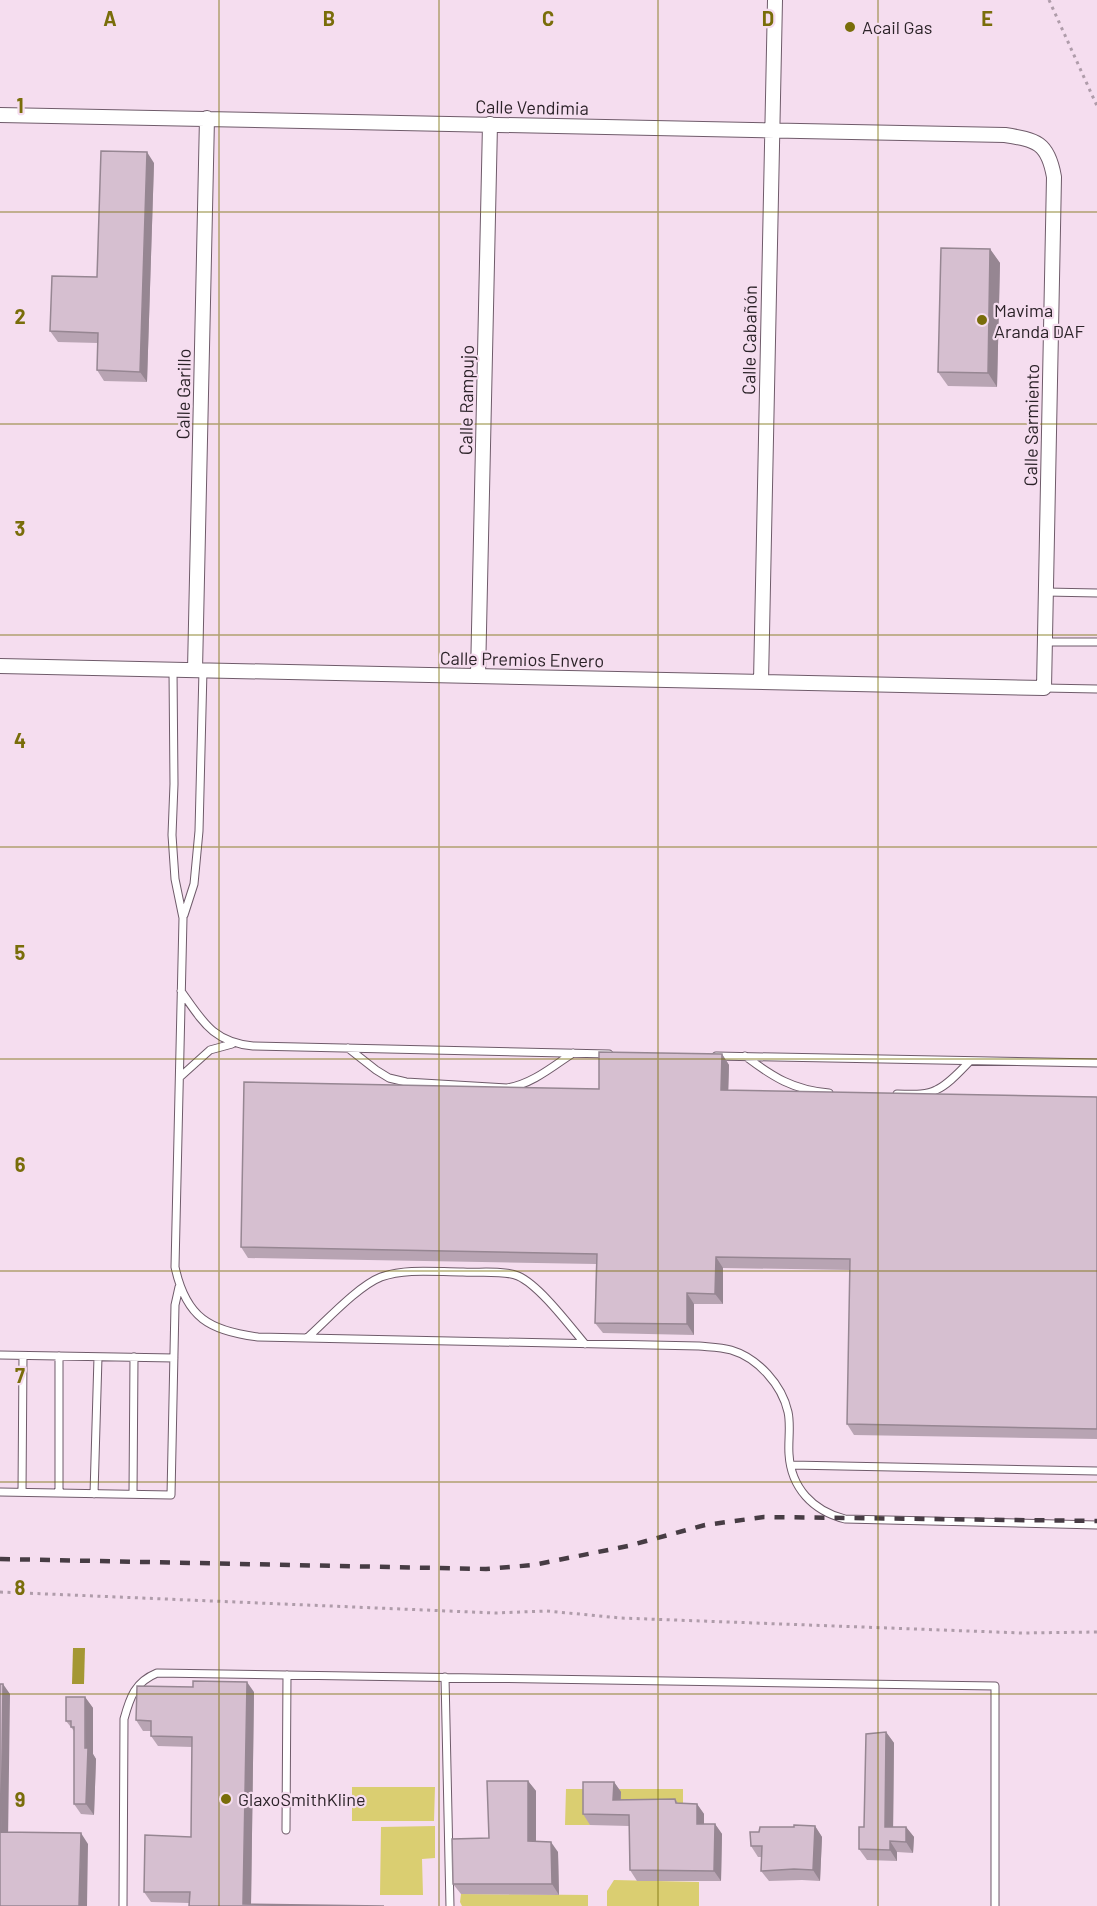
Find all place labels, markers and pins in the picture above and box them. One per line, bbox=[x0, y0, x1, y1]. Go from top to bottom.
place label: Acail Gas bbox=[862, 16, 932, 38]
marker: Acail Gas bbox=[843, 20, 857, 34]
place label: Mavima Aranda DAF bbox=[994, 299, 1085, 342]
marker: Mavima Aranda DAF bbox=[975, 313, 989, 327]
place label: GlaxoSmithKline bbox=[238, 1788, 366, 1810]
marker: GlaxoSmithKline bbox=[219, 1792, 233, 1806]

